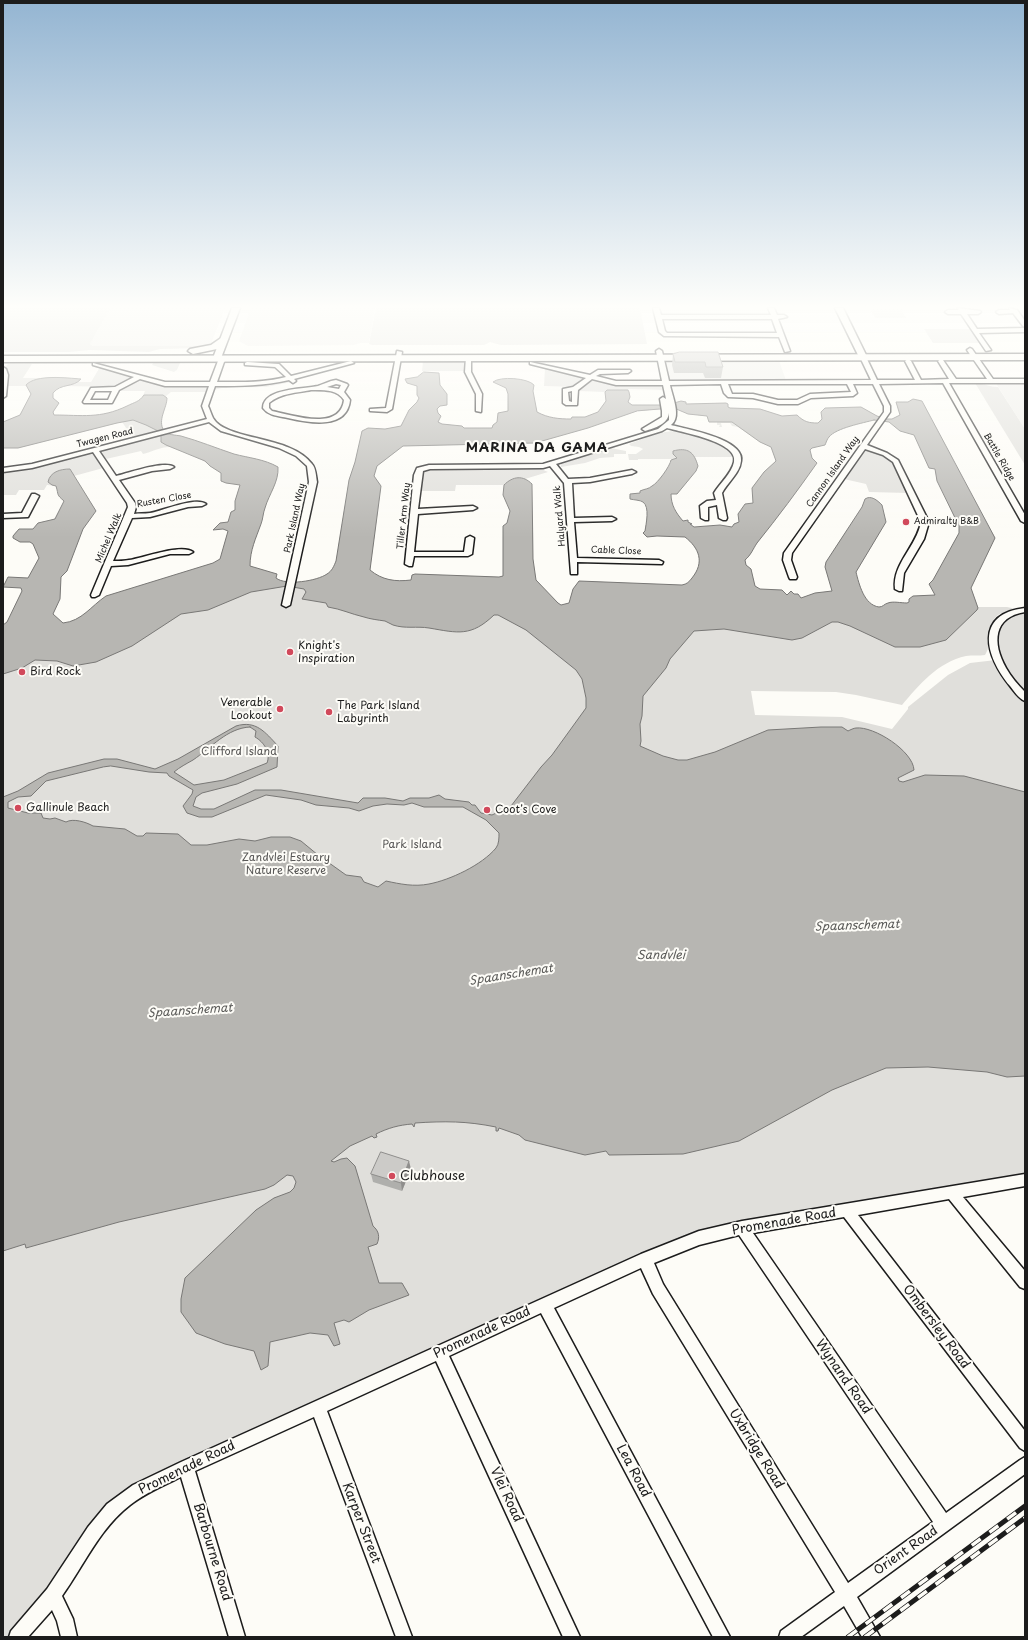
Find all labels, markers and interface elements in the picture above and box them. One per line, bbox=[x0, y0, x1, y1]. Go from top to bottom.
street label: Twagen Road bbox=[76, 426, 134, 450]
street label: Battle Ridge bbox=[981, 431, 1017, 483]
street label: Cannon Island Way bbox=[804, 434, 862, 510]
district label: MARINA DA GAMA bbox=[467, 440, 607, 456]
street label: Park Island Way bbox=[282, 482, 308, 554]
street label: Tiller Arm Way bbox=[395, 482, 413, 550]
street label: Halyard Walk bbox=[552, 485, 568, 547]
street label: Rusten Close bbox=[136, 490, 192, 510]
street label: Michel Walk bbox=[94, 511, 124, 565]
marker: Admiralty B&B bbox=[901, 517, 911, 527]
place label: Admiralty B&B bbox=[914, 517, 979, 527]
street label: Cable Close bbox=[591, 545, 641, 557]
place label: Knight's Inspiration bbox=[298, 639, 355, 665]
marker: Knight's Inspiration bbox=[285, 647, 295, 657]
place label: Bird Rock bbox=[30, 665, 81, 679]
marker: Bird Rock bbox=[17, 667, 27, 677]
place label: Venerable Lookout bbox=[220, 696, 272, 722]
place label: The Park Island Labyrinth bbox=[337, 699, 420, 725]
marker: Venerable Lookout bbox=[275, 704, 285, 714]
marker: The Park Island Labyrinth bbox=[324, 707, 334, 717]
park label: Clifford Island bbox=[201, 745, 277, 759]
place label: Gallinule Beach bbox=[26, 801, 109, 815]
marker: Gallinule Beach bbox=[13, 803, 23, 813]
place label: Coot's Cove bbox=[495, 803, 557, 817]
marker: Coot's Cove bbox=[482, 805, 492, 815]
park label: Park Island bbox=[382, 838, 442, 852]
park label: Zandvlei Estuary Nature Reserve bbox=[242, 851, 330, 877]
water label: Spaanschemat bbox=[814, 917, 900, 935]
water label: Sandvlei bbox=[637, 949, 685, 963]
water label: Spaanschemat bbox=[468, 961, 554, 989]
water label: Spaanschemat bbox=[147, 1001, 233, 1021]
place label: Clubhouse bbox=[400, 1168, 465, 1184]
marker: Clubhouse bbox=[387, 1171, 397, 1181]
street label: Promenade Road bbox=[731, 1205, 837, 1239]
street label: Ombersley Road bbox=[899, 1282, 973, 1372]
street label: Promenade Road bbox=[431, 1304, 533, 1362]
street label: Wynand Road bbox=[811, 1337, 875, 1417]
street label: Uxbridge Road bbox=[725, 1406, 787, 1492]
street label: Promenade Road bbox=[136, 1438, 238, 1498]
street label: Lea Road bbox=[613, 1442, 653, 1500]
street label: Vlei Road bbox=[487, 1465, 525, 1525]
street label: Karper Street bbox=[338, 1480, 384, 1566]
street label: Barbourne Road bbox=[190, 1501, 234, 1603]
street label: Orient Road bbox=[871, 1523, 941, 1579]

